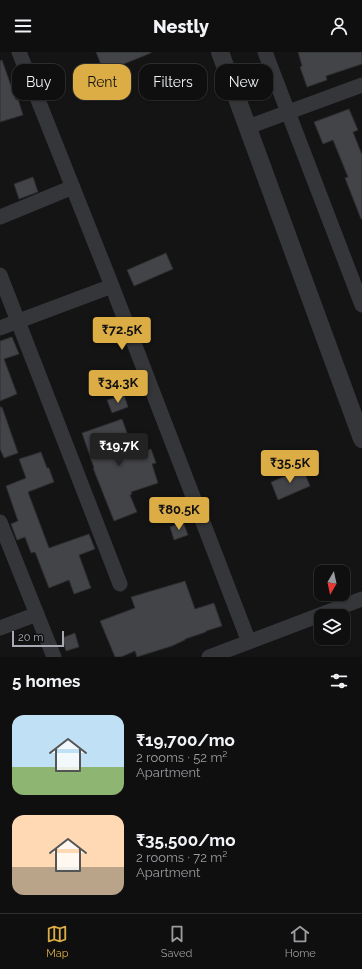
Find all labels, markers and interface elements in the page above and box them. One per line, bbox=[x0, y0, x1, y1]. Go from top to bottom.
icon: menu bbox=[12, 15, 34, 37]
icon: person bbox=[328, 15, 350, 37]
text: Nestly bbox=[153, 16, 209, 37]
chip: Buy bbox=[12, 64, 65, 100]
chip: Rent bbox=[73, 64, 131, 100]
chip: Filters bbox=[139, 64, 207, 100]
chip: New bbox=[215, 64, 273, 100]
pin: ₹72.5K bbox=[89, 317, 155, 351]
text: ₹72.5K bbox=[102, 322, 142, 337]
pin: ₹34.3K bbox=[85, 370, 151, 404]
text: ₹34.3K bbox=[98, 375, 138, 390]
pin: ₹19.7K bbox=[86, 433, 152, 467]
text: ₹19.7K bbox=[99, 438, 139, 453]
pin: ₹35.5K bbox=[257, 450, 323, 484]
text: ₹35.5K bbox=[270, 455, 310, 470]
pin: ₹80.5K bbox=[146, 497, 212, 531]
text: ₹80.5K bbox=[158, 502, 200, 517]
north arrow bbox=[314, 565, 350, 601]
map controls bbox=[314, 565, 350, 645]
button: layers bbox=[314, 609, 350, 645]
scale bar bbox=[12, 629, 64, 648]
text: 20 m bbox=[18, 631, 43, 644]
icon: filters bbox=[328, 670, 350, 692]
text: 5 homes bbox=[12, 671, 80, 691]
text: ₹19,700/mo bbox=[136, 730, 235, 750]
icon: home bbox=[44, 731, 92, 779]
text: 2 rooms · 52 m² bbox=[136, 750, 227, 765]
text: Apartment bbox=[136, 765, 200, 780]
text: ₹35,500/mo bbox=[136, 830, 236, 850]
icon: home bbox=[44, 831, 92, 879]
text: 2 rooms · 72 m² bbox=[136, 850, 227, 865]
text: Apartment bbox=[136, 865, 200, 880]
tab: Map bbox=[46, 923, 69, 960]
tab: Saved bbox=[161, 923, 192, 960]
tab: Home bbox=[285, 923, 316, 960]

